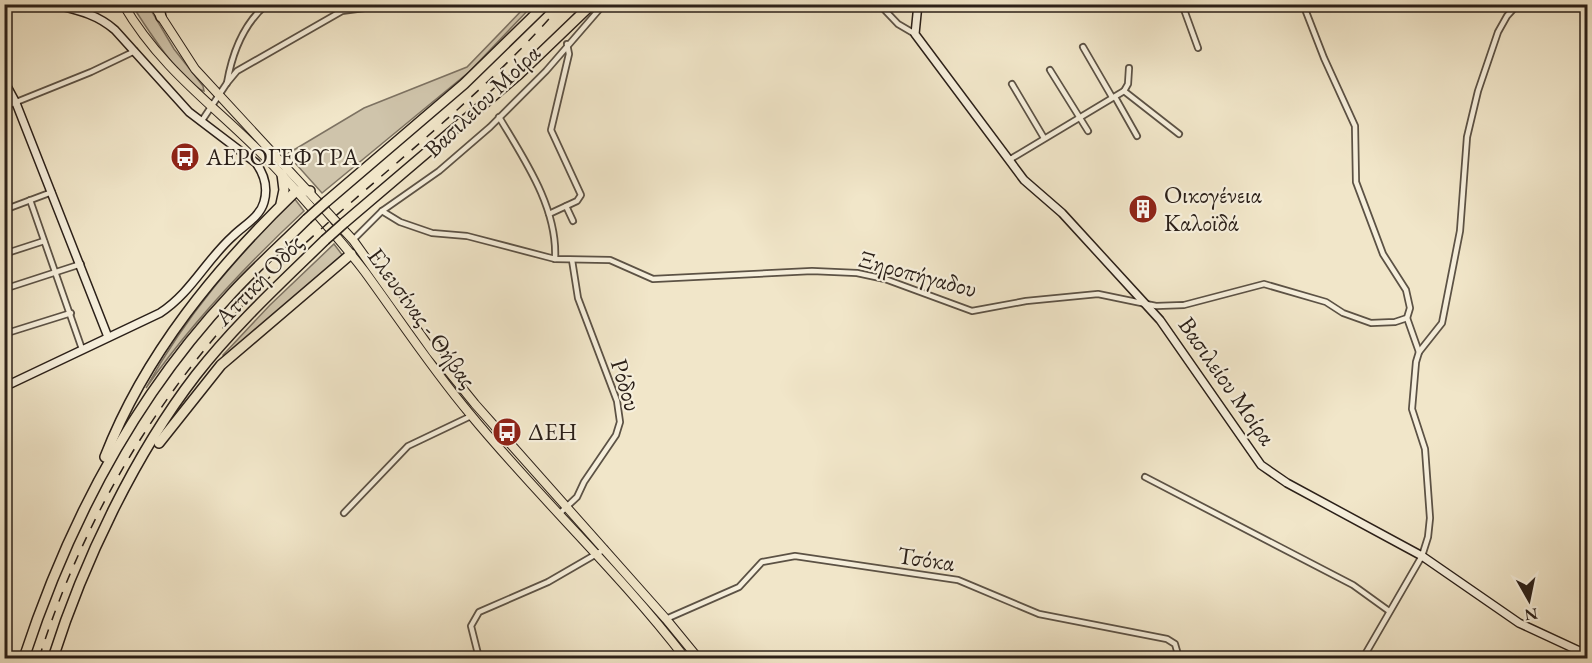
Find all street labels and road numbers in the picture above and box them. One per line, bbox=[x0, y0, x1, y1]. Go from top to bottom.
street label: Βασιλείου Μοίρα bbox=[417, 37, 546, 164]
street label: Αττική Οδός bbox=[207, 227, 310, 333]
street label: Ελευσίνας - Θήβας bbox=[361, 241, 484, 394]
street label: Ξηροπήγαδου bbox=[856, 243, 981, 304]
street label: Βασιλείου Μοίρα bbox=[1172, 310, 1283, 451]
street label: Ρόδου bbox=[604, 355, 649, 415]
street label: Τσόκα bbox=[896, 539, 957, 578]

